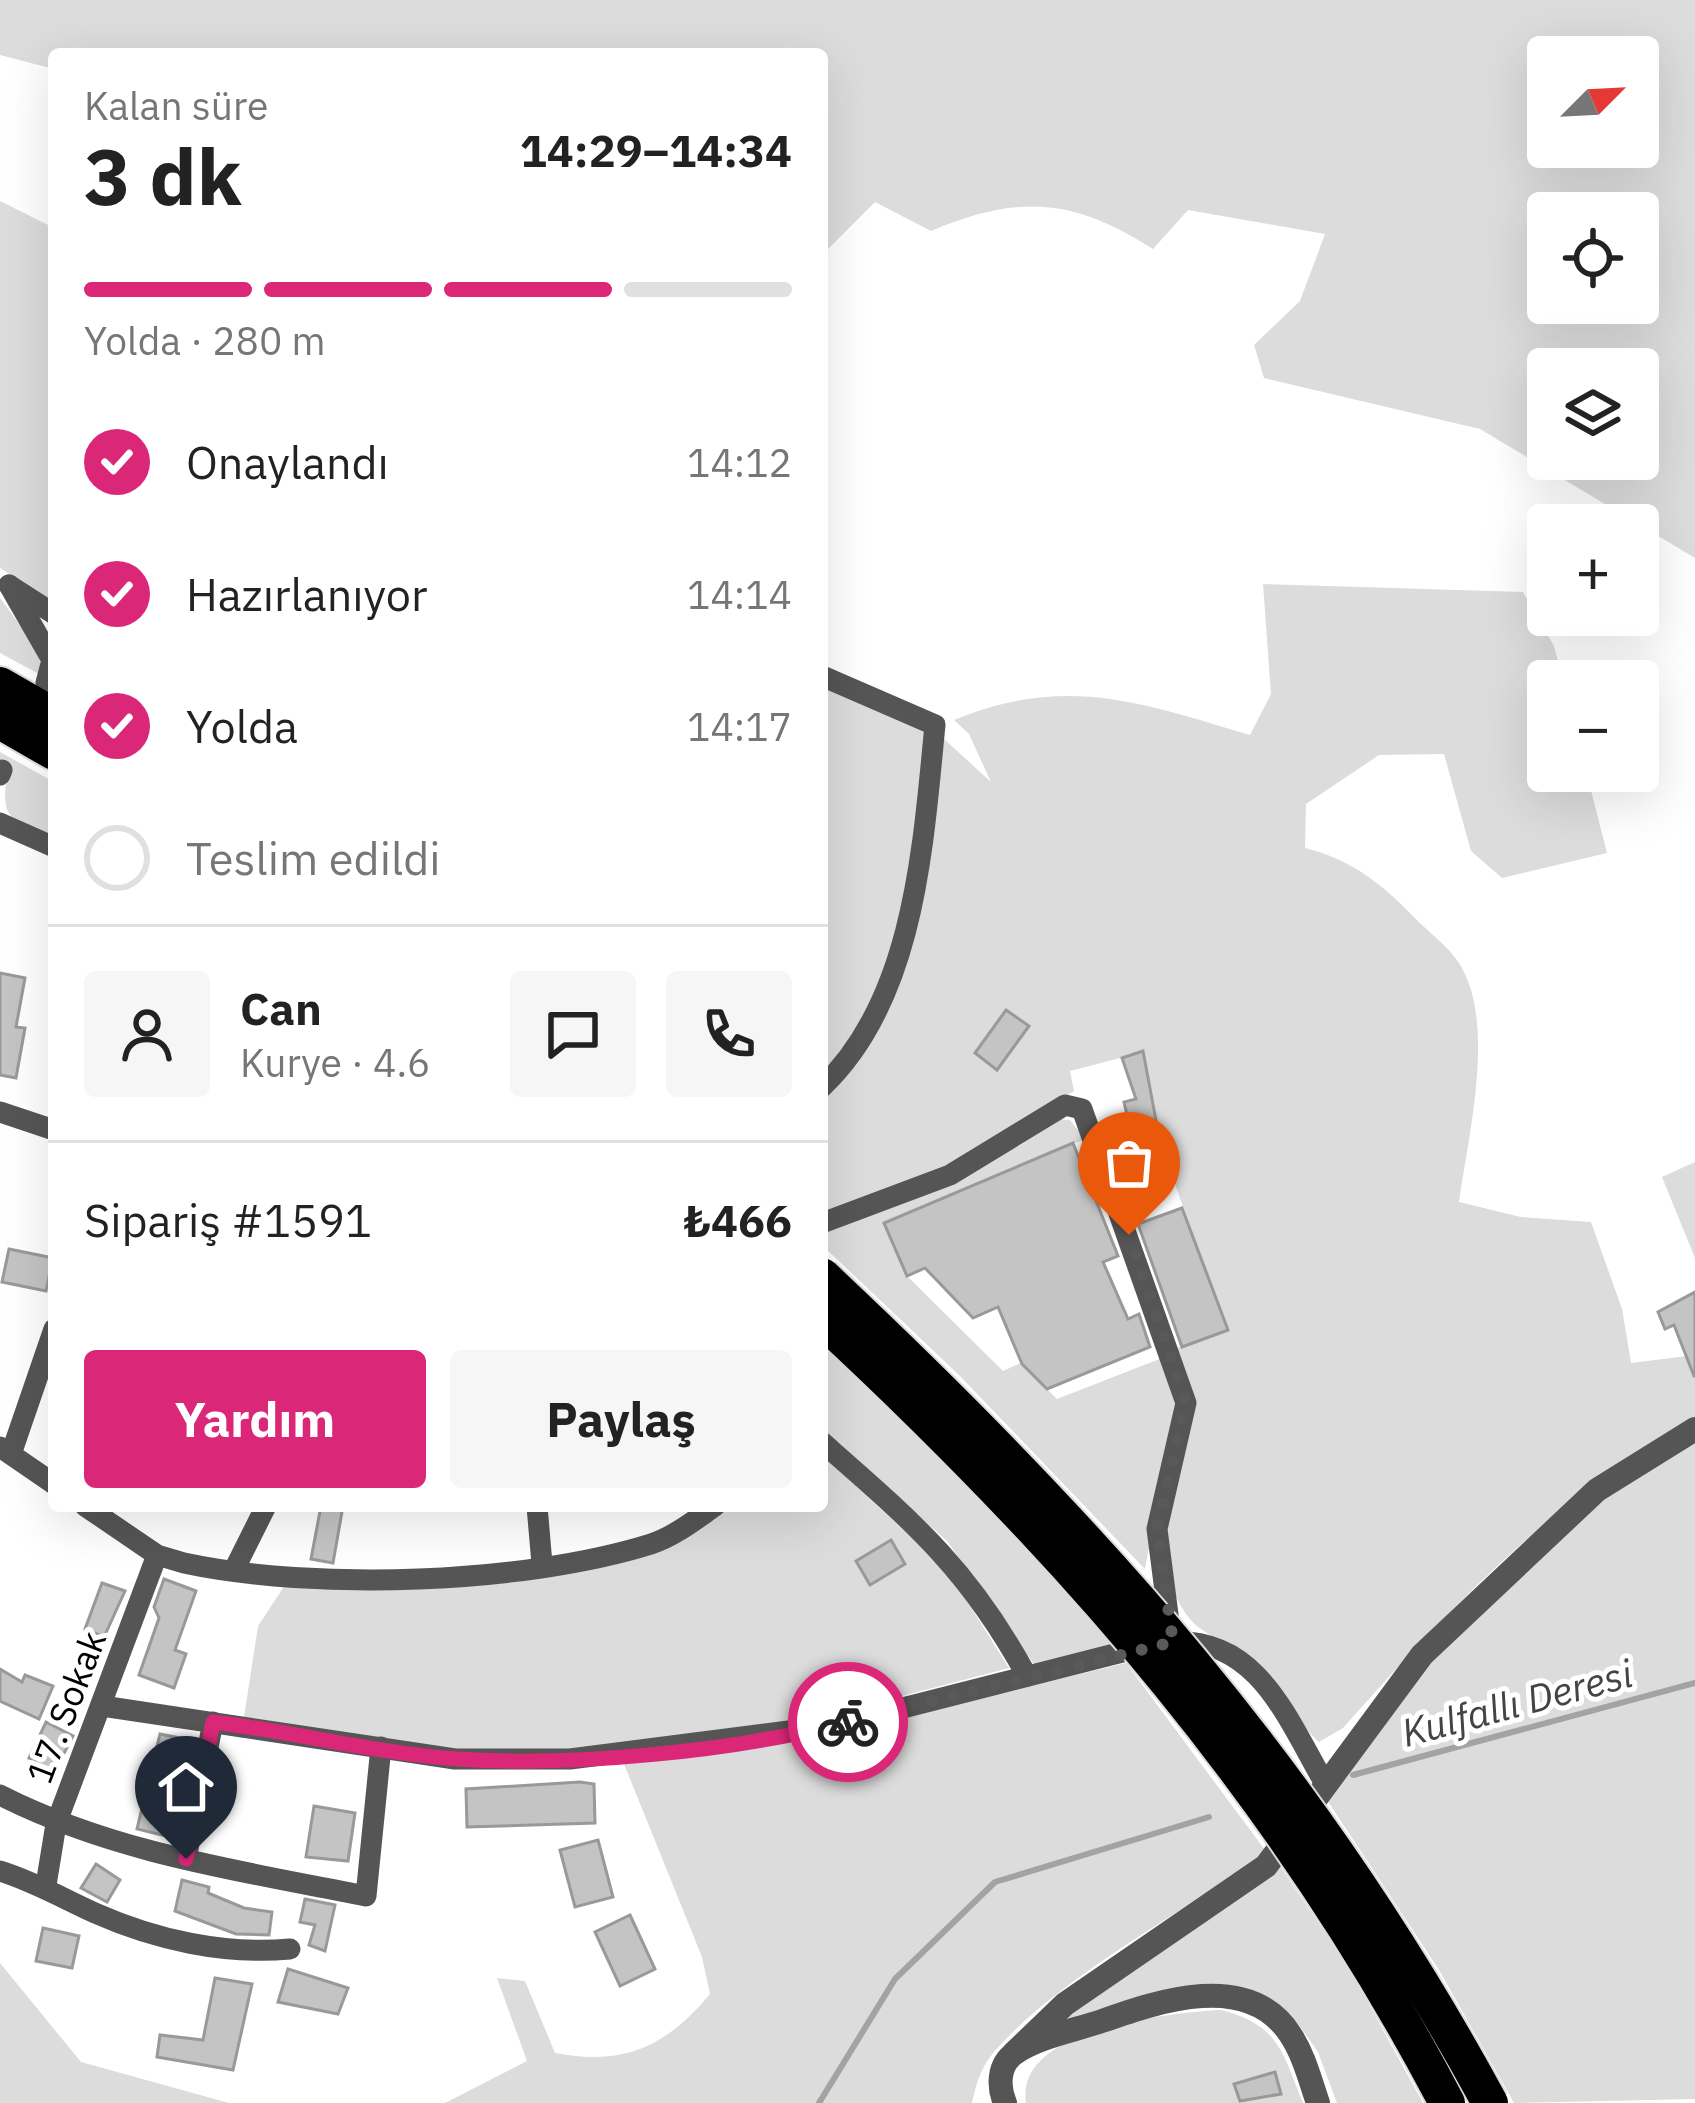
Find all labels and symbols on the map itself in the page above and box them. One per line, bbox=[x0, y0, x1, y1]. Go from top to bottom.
north arrow bbox=[1527, 36, 1659, 168]
pin bbox=[1078, 1112, 1180, 1235]
street label: 17. Sokak bbox=[15, 1624, 116, 1790]
water label: Kulfallı Deresi bbox=[1396, 1647, 1639, 1758]
courier bbox=[788, 1662, 908, 1782]
pin bbox=[135, 1736, 237, 1859]

